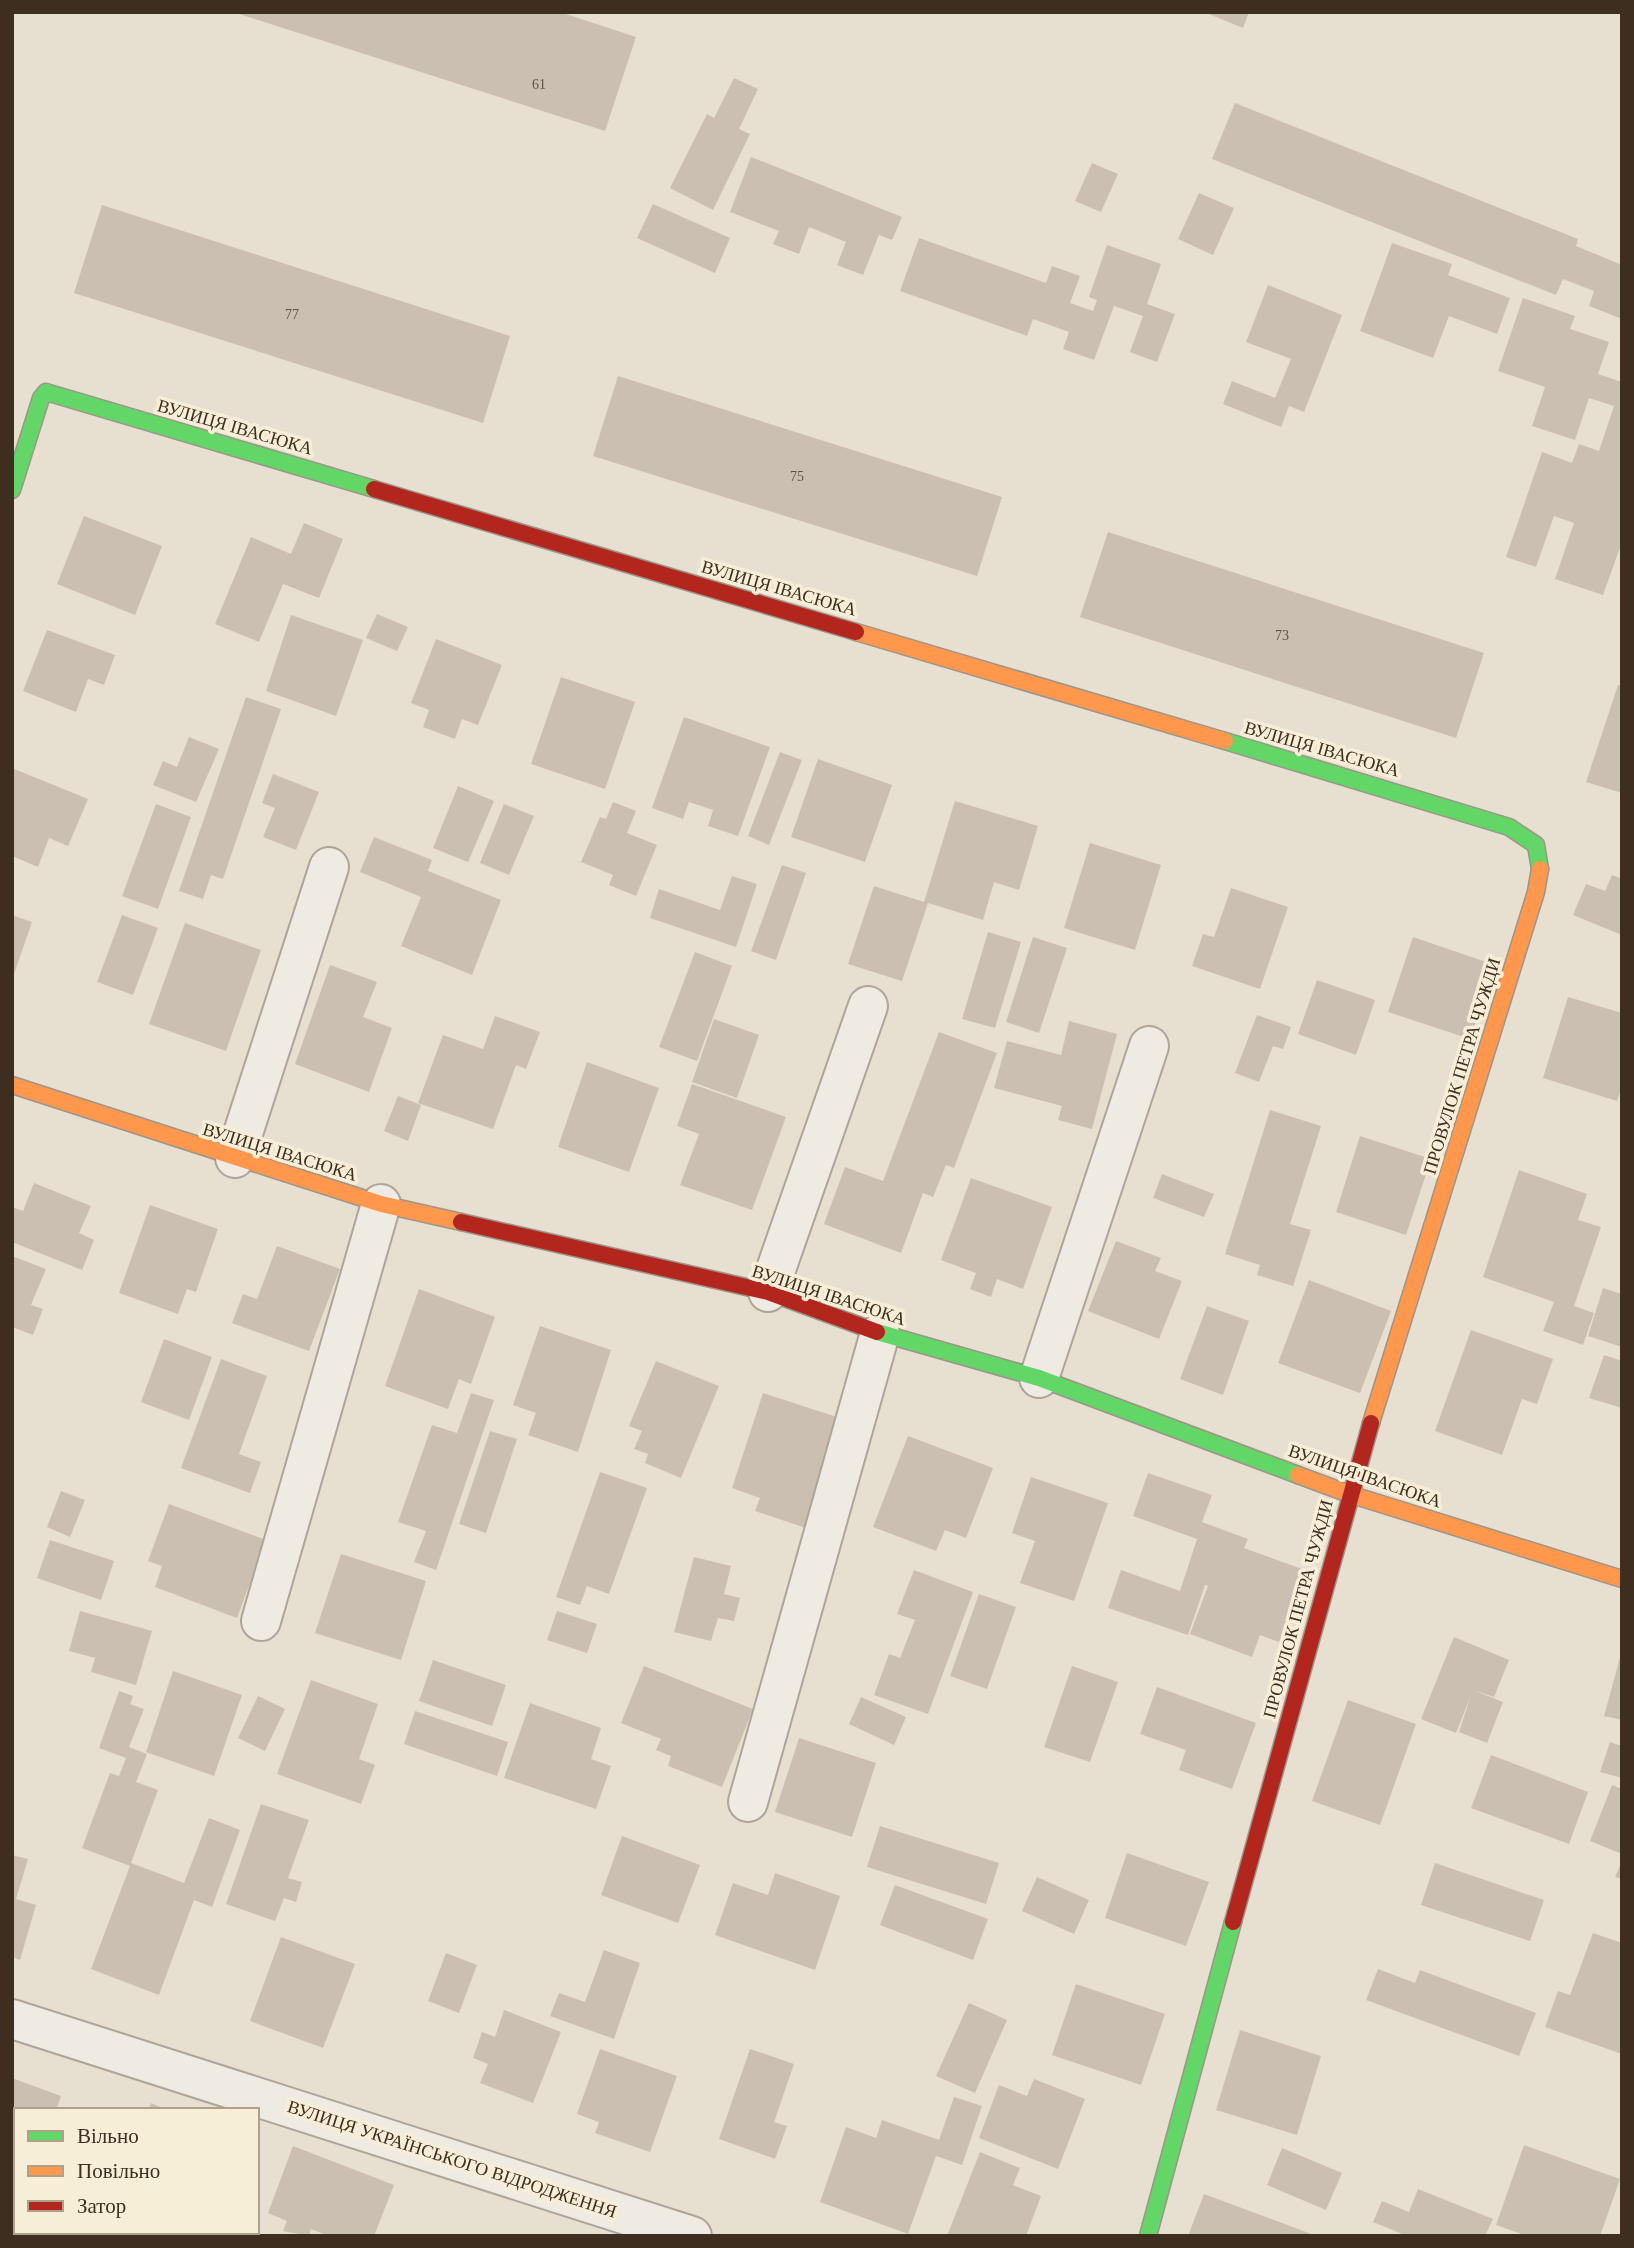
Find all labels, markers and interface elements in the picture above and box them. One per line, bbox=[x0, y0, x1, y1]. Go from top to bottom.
house number: 61 bbox=[532, 77, 546, 92]
house number: 77 bbox=[285, 307, 299, 322]
street label: ВУЛИЦЯ ІВАСЮКА bbox=[155, 395, 315, 459]
house number: 75 bbox=[790, 469, 804, 484]
street label: ВУЛИЦЯ ІВАСЮКА bbox=[699, 556, 859, 620]
house number: 73 bbox=[1275, 628, 1289, 643]
street label: ВУЛИЦЯ ІВАСЮКА bbox=[1242, 717, 1402, 781]
street label: ПРОВУЛОК ПЕТРА ЧУЖДИ bbox=[1420, 955, 1504, 1177]
street label: ВУЛИЦЯ ІВАСЮКА bbox=[200, 1119, 360, 1185]
street label: ВУЛИЦЯ ІВАСЮКА bbox=[750, 1261, 908, 1329]
street label: ВУЛИЦЯ ІВАСЮКА bbox=[1286, 1440, 1444, 1512]
street label: ПРОВУЛОК ПЕТРА ЧУЖДИ bbox=[1259, 1498, 1337, 1720]
street label: ВУЛИЦЯ УКРАЇНСЬКОГО ВІДРОДЖЕННЯ bbox=[285, 2096, 619, 2222]
legend bbox=[14, 2108, 259, 2234]
text: Вільно bbox=[77, 2124, 139, 2148]
text: Повільно bbox=[77, 2159, 160, 2183]
text: Затор bbox=[77, 2194, 126, 2218]

